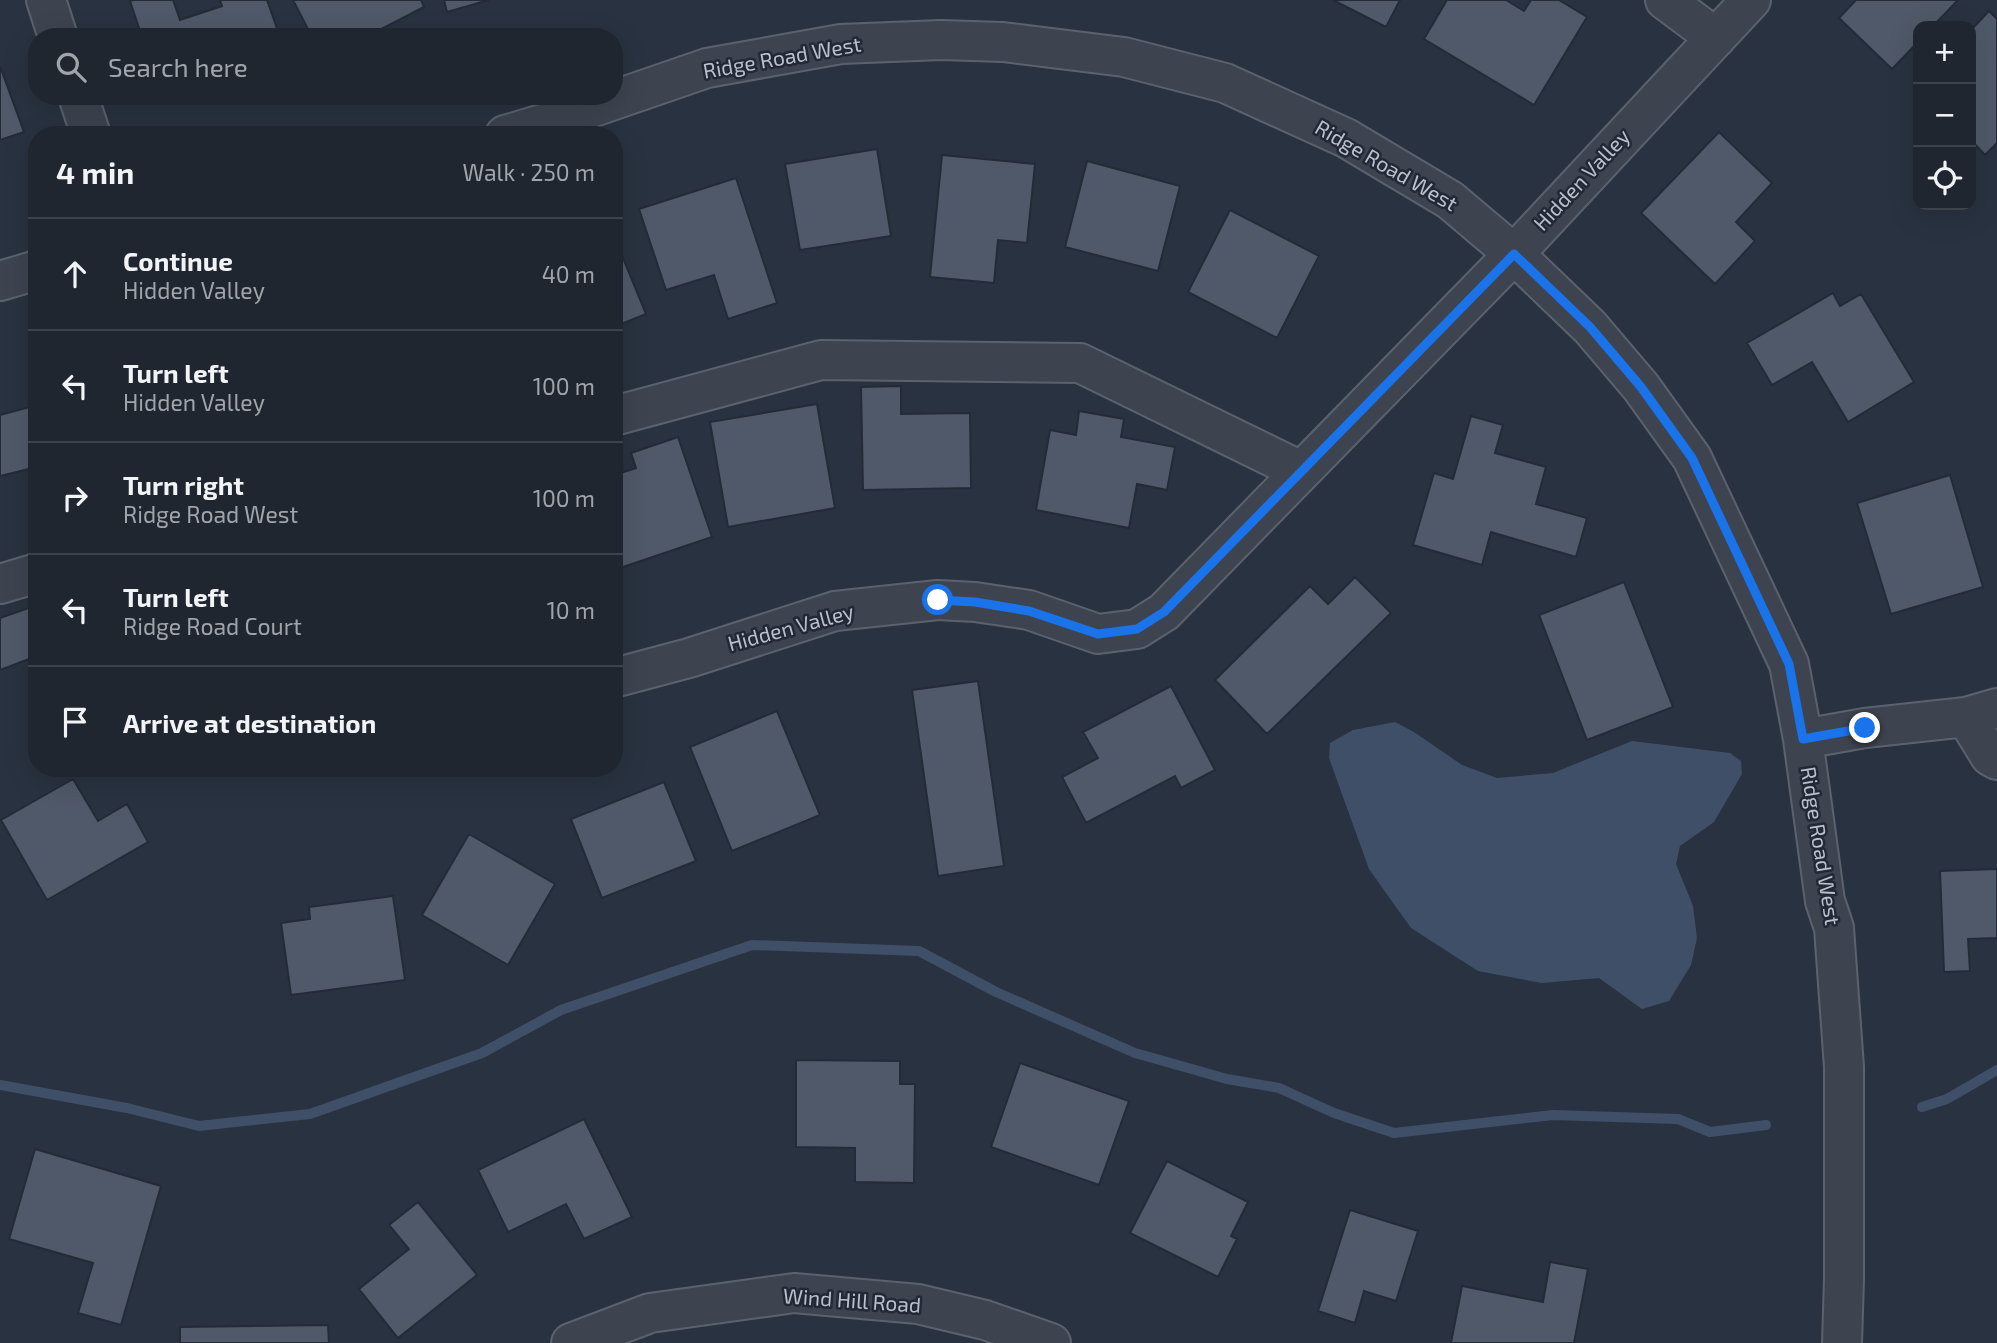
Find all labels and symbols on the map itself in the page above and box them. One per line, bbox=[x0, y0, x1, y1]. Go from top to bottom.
street label: Ridge Road West bbox=[701, 30, 863, 83]
street label: Ridge Road West bbox=[1311, 114, 1462, 216]
street label: Hidden Valley bbox=[1528, 123, 1634, 235]
route start bbox=[922, 584, 953, 615]
street label: Hidden Valley bbox=[725, 598, 856, 655]
route end bbox=[1849, 712, 1880, 743]
street label: Ridge Road West bbox=[1797, 765, 1846, 927]
street label: Wind Hill Road bbox=[782, 1282, 922, 1317]

